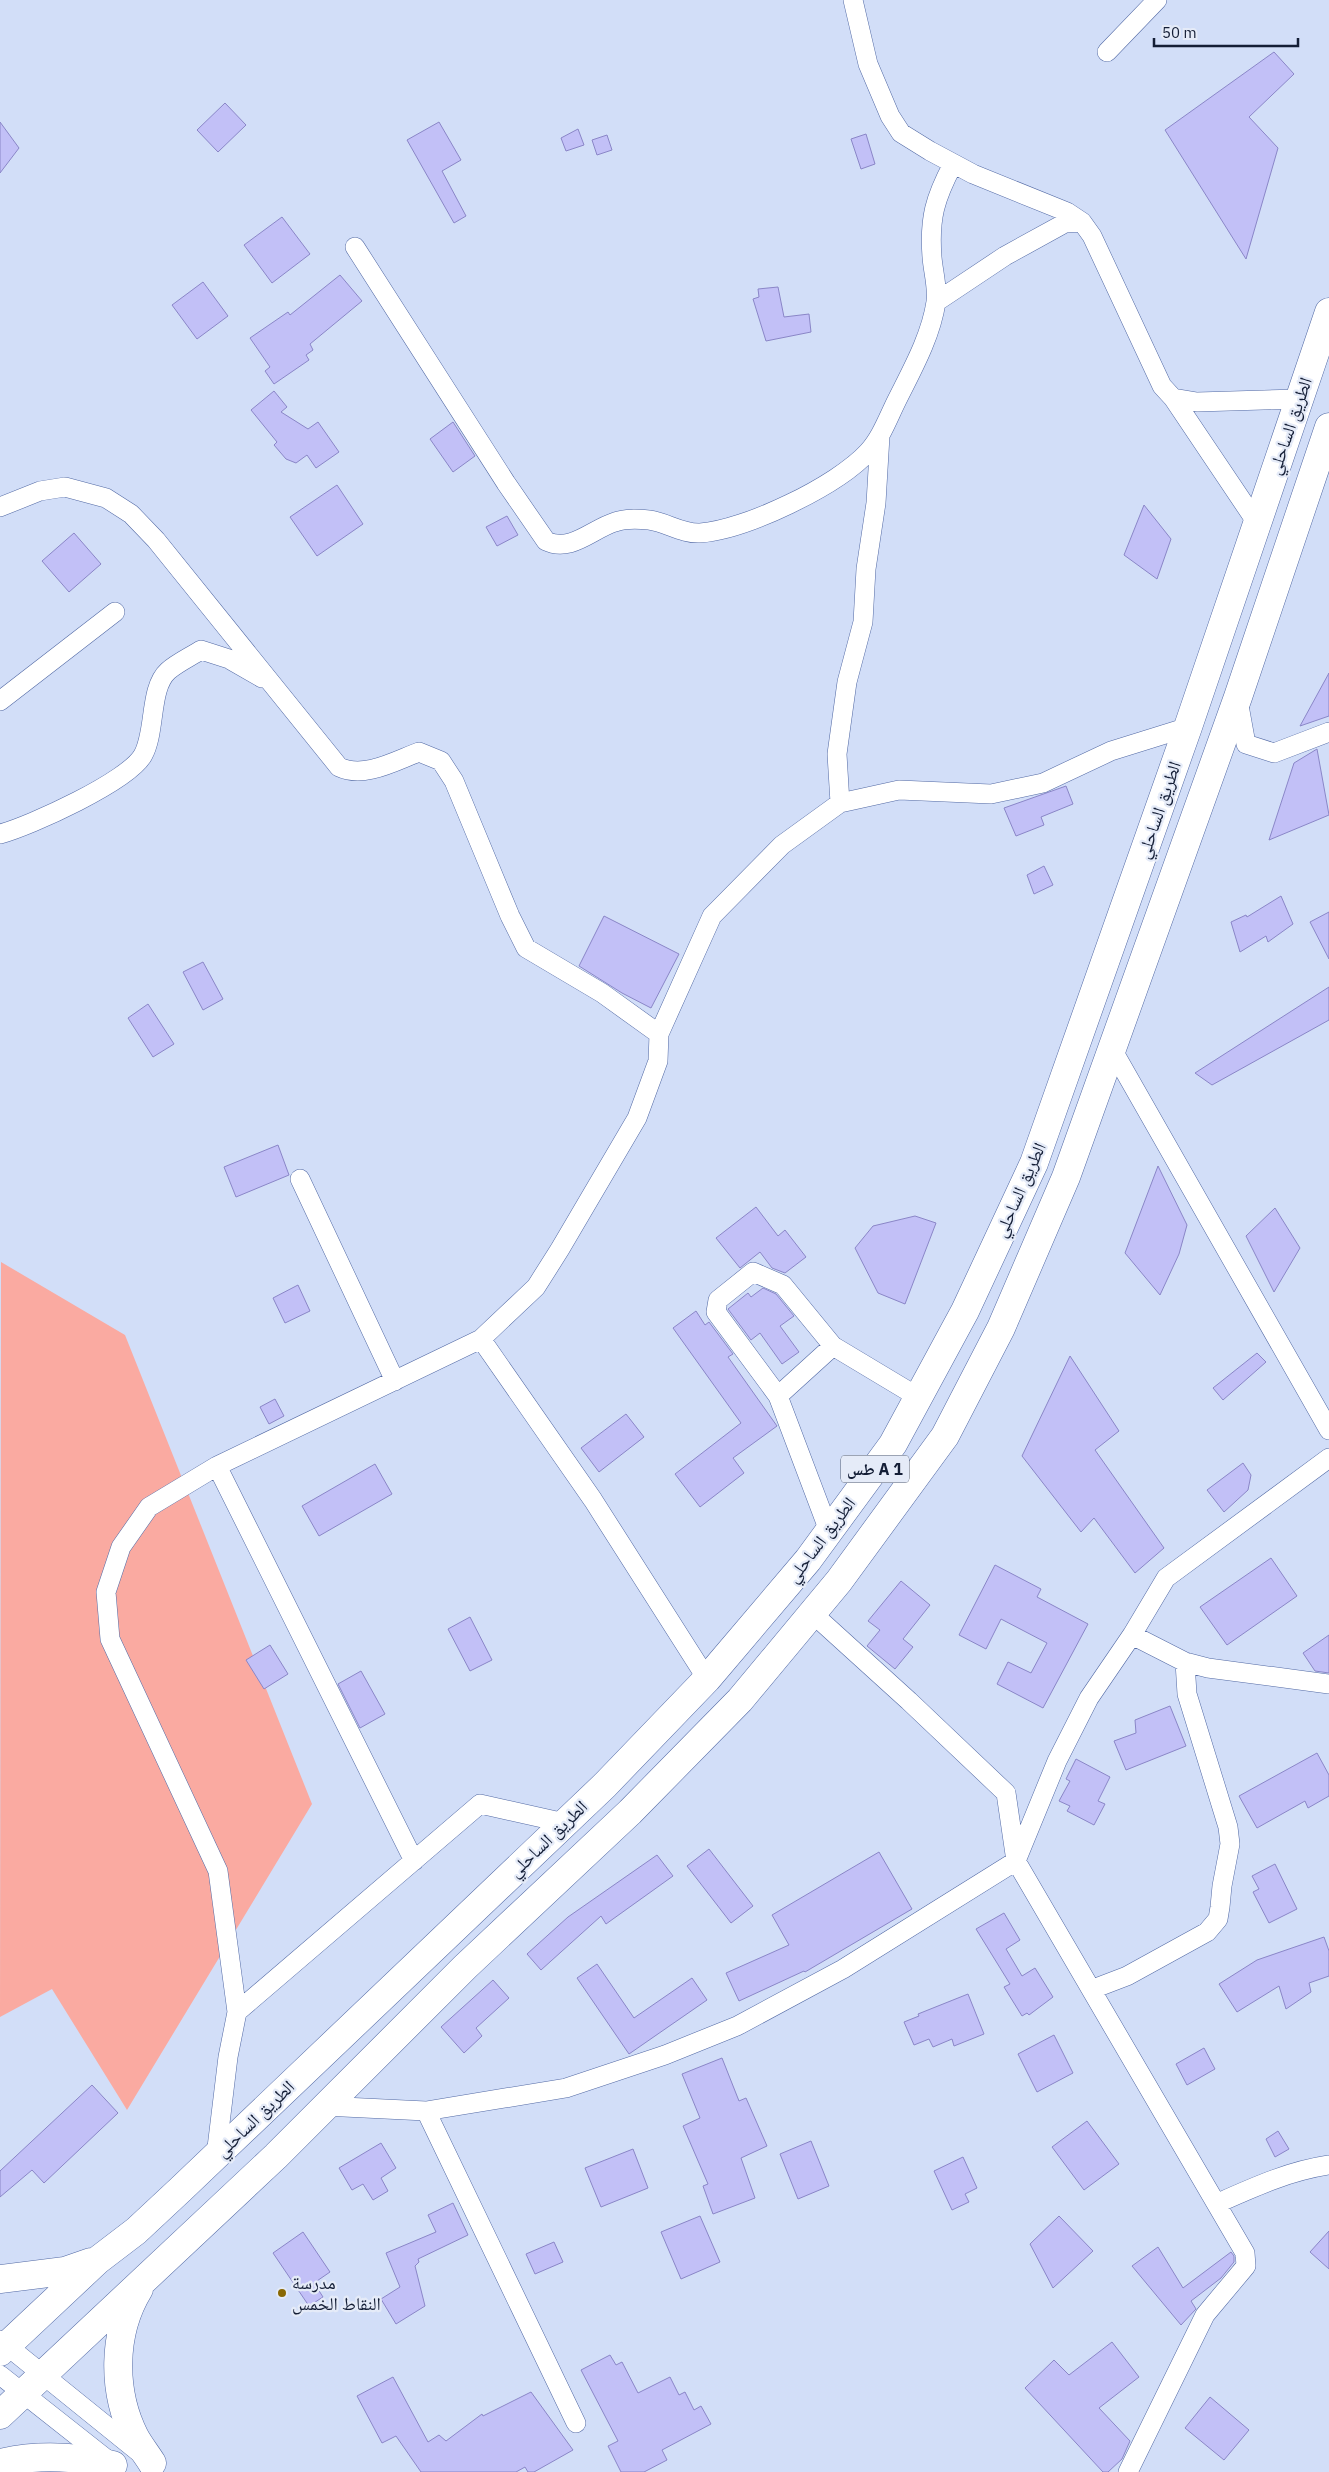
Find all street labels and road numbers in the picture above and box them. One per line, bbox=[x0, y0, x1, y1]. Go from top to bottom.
street label: الطريق الساحلي bbox=[1262, 374, 1320, 479]
street label: الطريق الساحلي bbox=[1131, 758, 1189, 863]
street label: الطريق الساحلي bbox=[988, 1139, 1054, 1242]
road number: طس A 1 bbox=[841, 1456, 909, 1482]
street label: الطريق الساحلي bbox=[781, 1492, 863, 1589]
street label: الطريق الساحلي bbox=[503, 1795, 595, 1885]
street label: الطريق الساحلي bbox=[210, 2075, 302, 2165]

